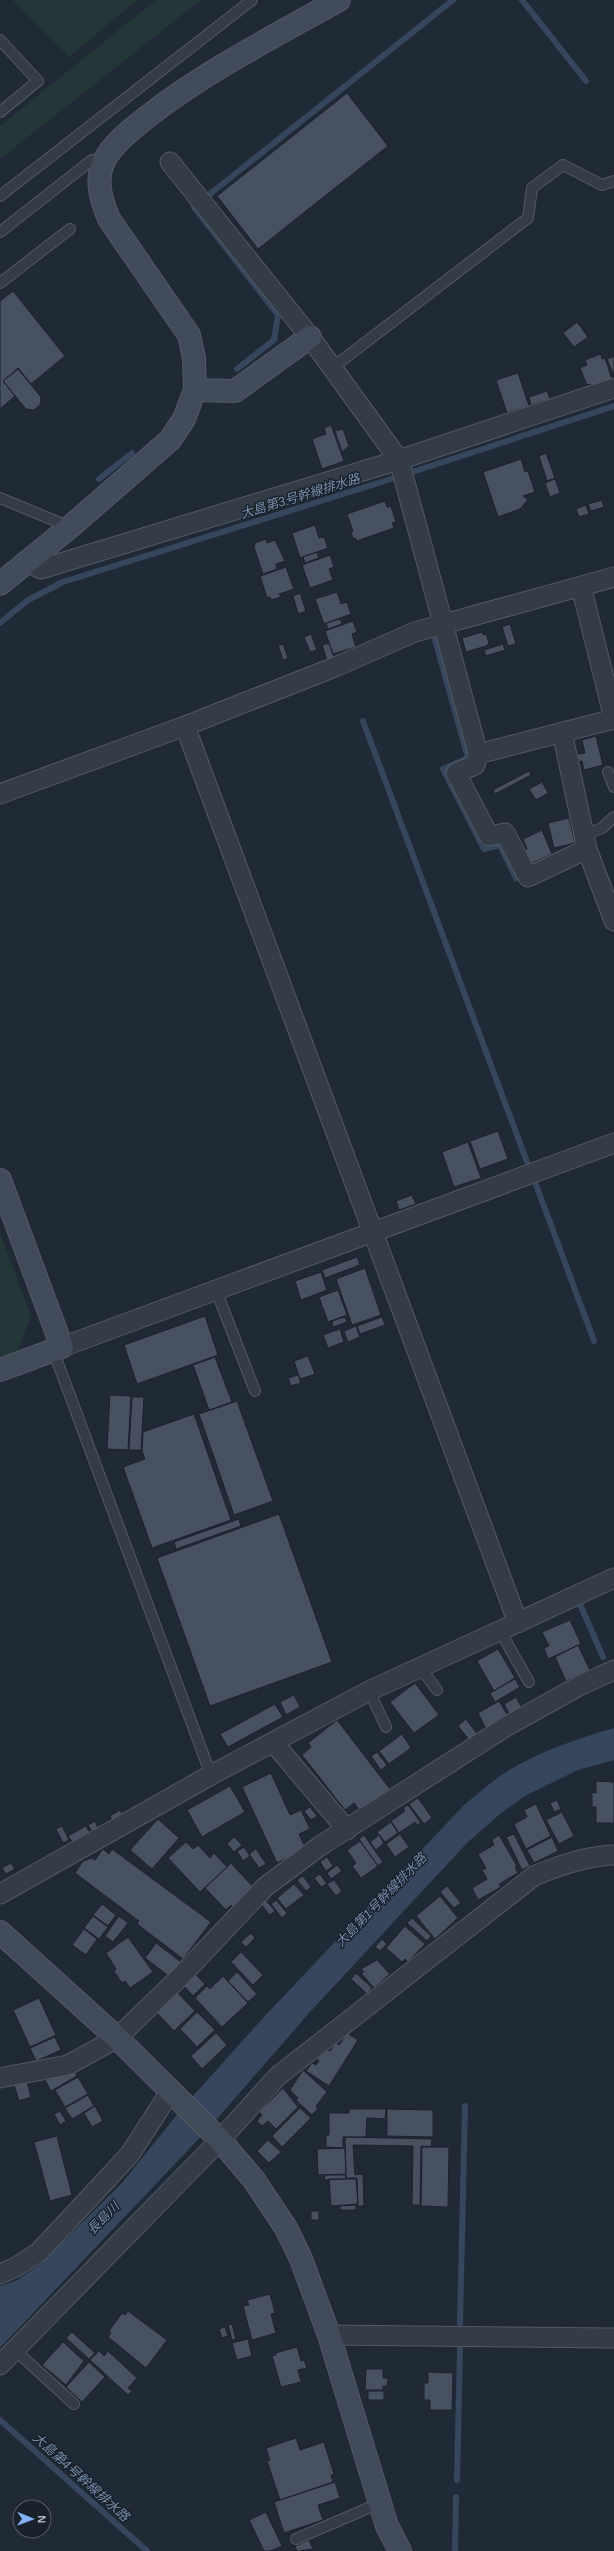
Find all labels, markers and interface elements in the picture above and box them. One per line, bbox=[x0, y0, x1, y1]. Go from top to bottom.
water label: 大島第3号幹線排水路 bbox=[238, 470, 363, 521]
water label: 大島第1号幹線排水路 bbox=[332, 1849, 430, 1950]
water label: 長島川 bbox=[84, 2197, 124, 2237]
water label: 大島第4号幹線排水路 bbox=[30, 2430, 133, 2525]
north arrow bbox=[12, 2499, 52, 2539]
text: N bbox=[36, 2515, 48, 2523]

